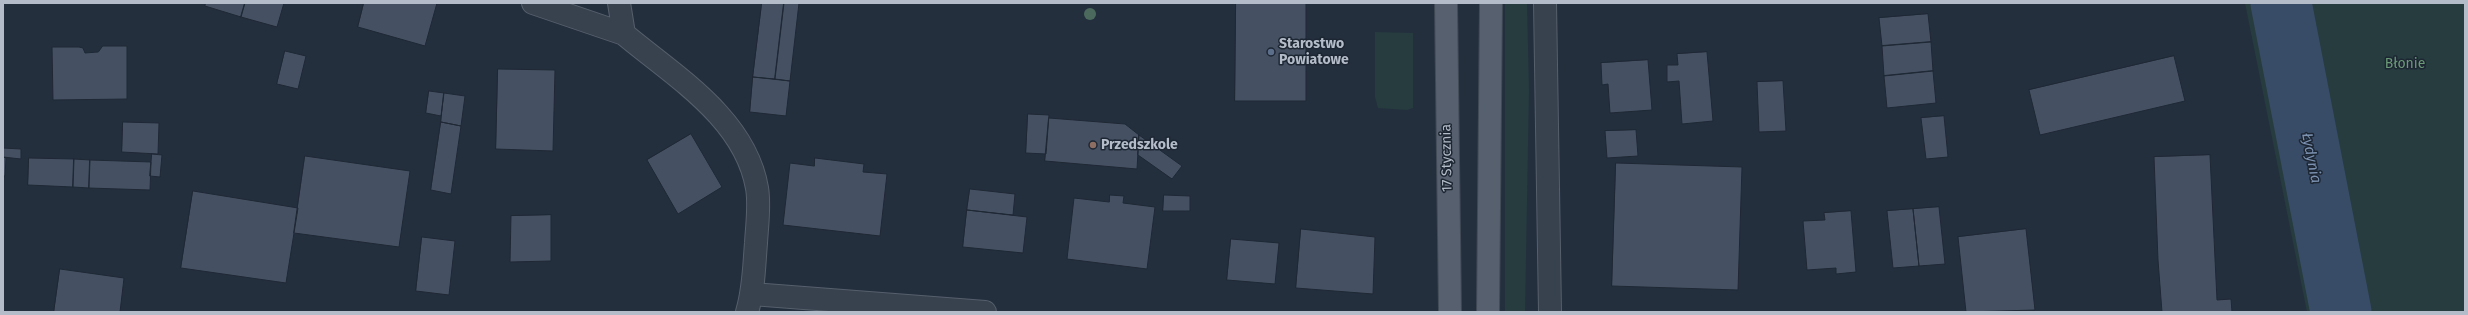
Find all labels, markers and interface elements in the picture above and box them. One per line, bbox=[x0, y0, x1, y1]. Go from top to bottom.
place label: Starostwo Powiatowe bbox=[1279, 36, 1349, 68]
marker: Starostwo Powiatowe bbox=[1266, 47, 1276, 57]
park label: Błonie bbox=[2385, 56, 2425, 72]
street label: 17 Stycznia bbox=[1438, 124, 1456, 192]
water label: Łydynia bbox=[2297, 131, 2325, 185]
place label: Przedszkole bbox=[1101, 137, 1178, 153]
marker: Przedszkole bbox=[1088, 140, 1098, 150]

